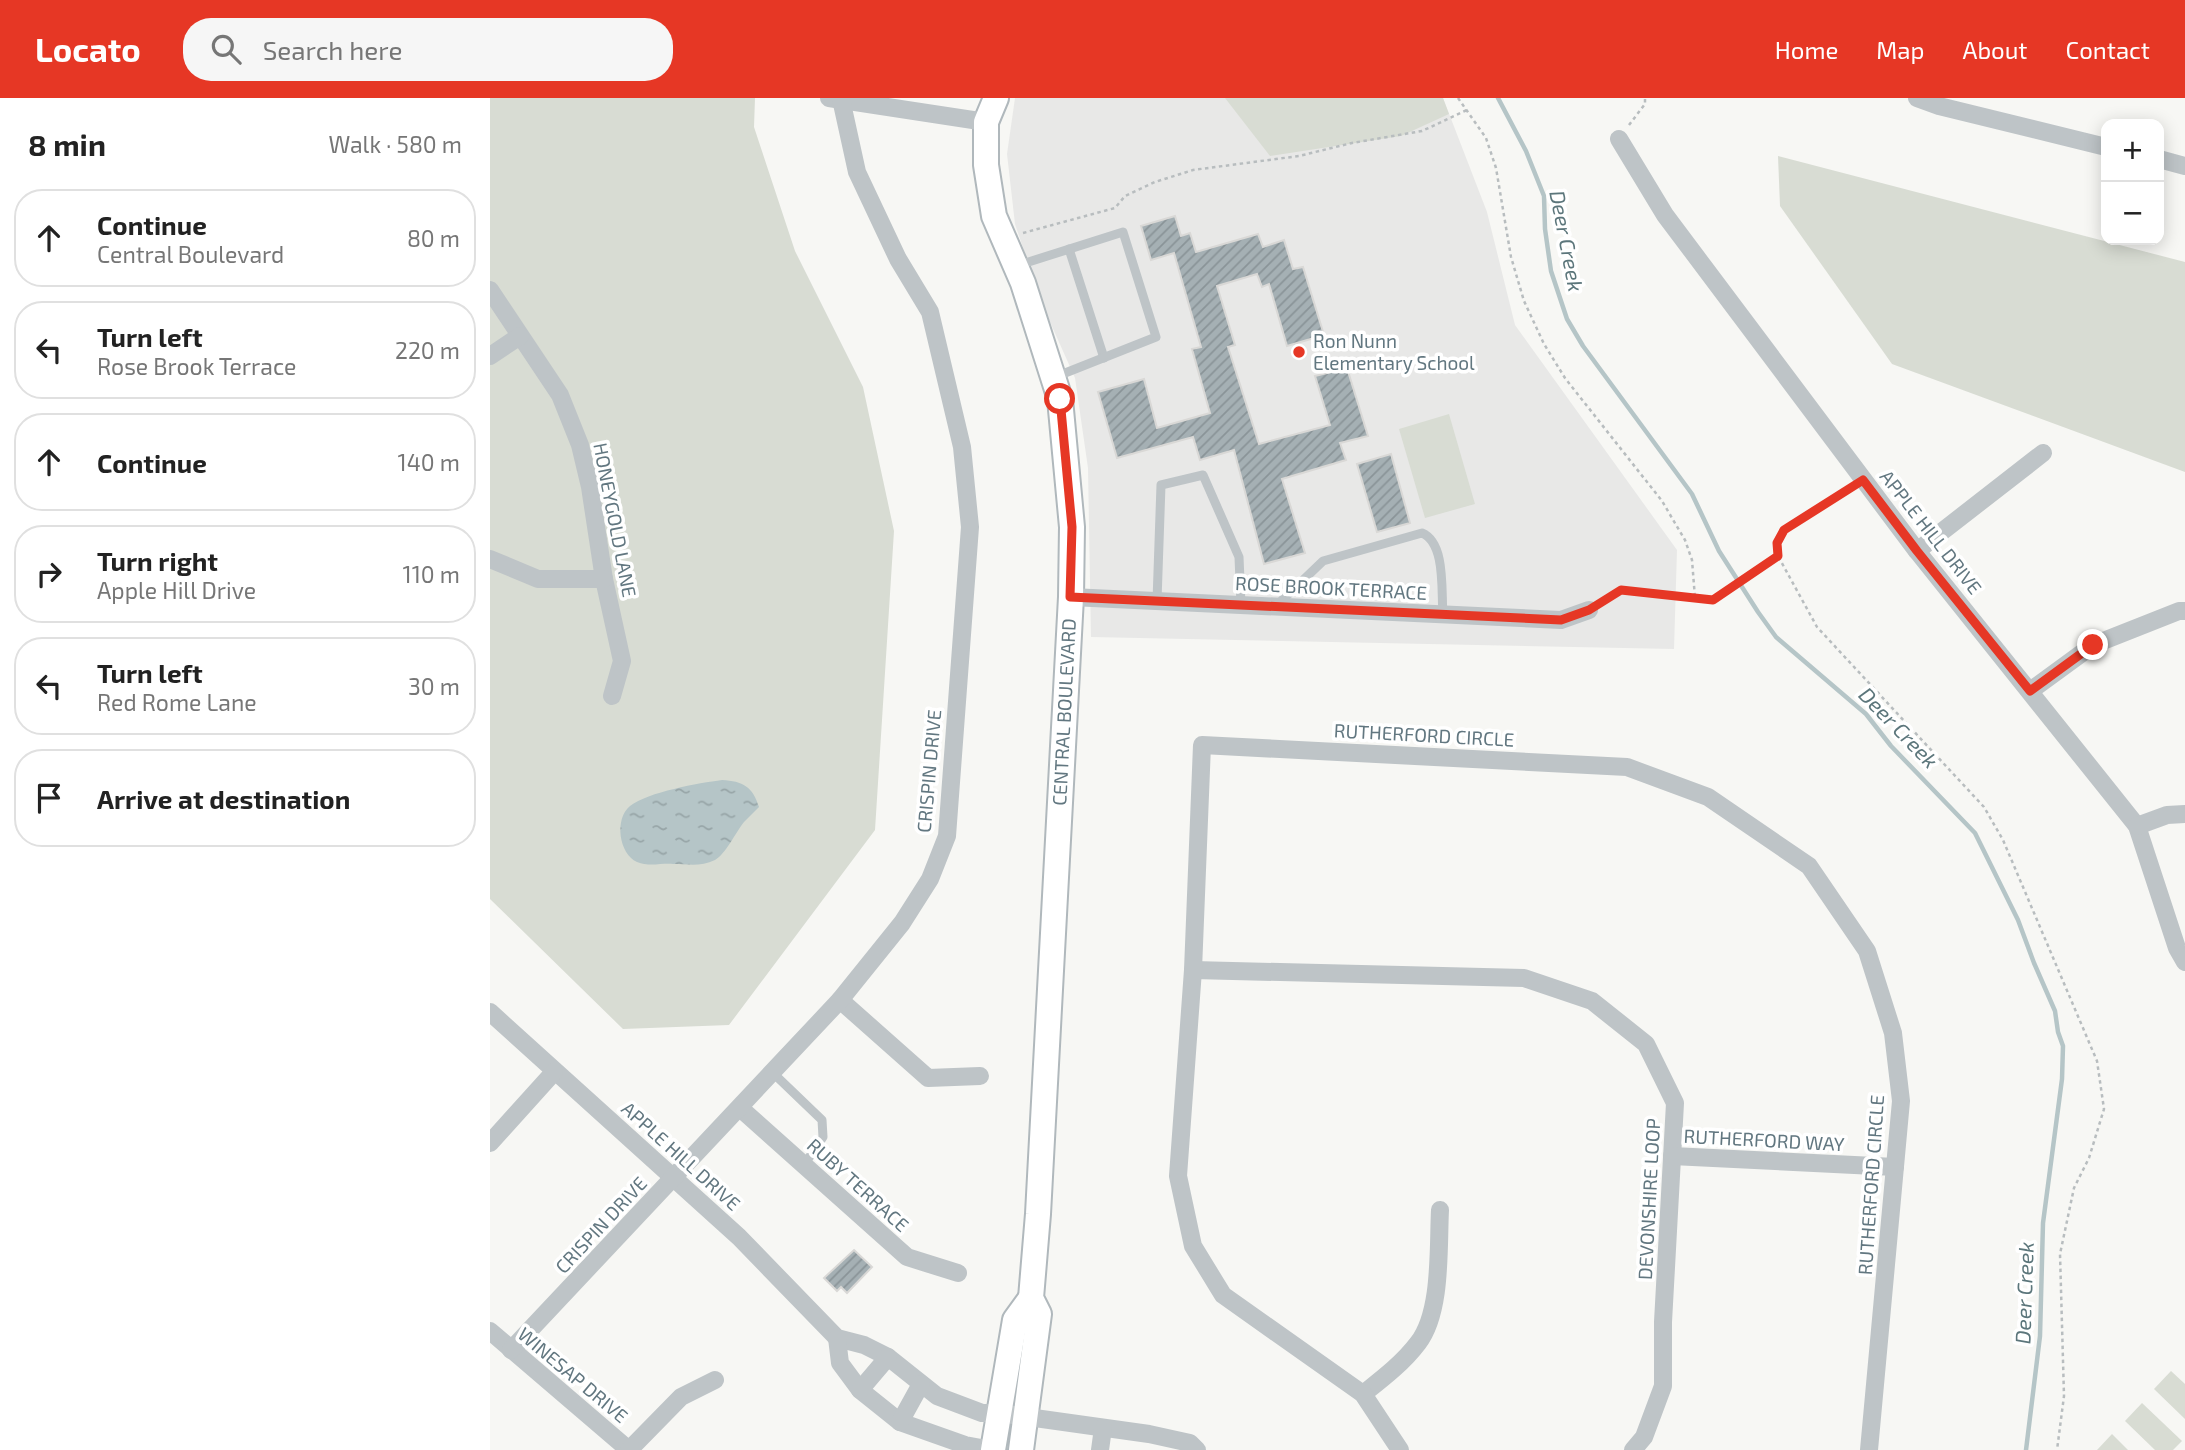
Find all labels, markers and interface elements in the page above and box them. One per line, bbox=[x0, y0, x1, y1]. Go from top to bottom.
search box bbox=[183, 18, 673, 81]
text: Locato bbox=[35, 29, 141, 69]
icon: search bbox=[207, 30, 245, 68]
text: Search here bbox=[263, 34, 402, 65]
text: Home bbox=[1775, 35, 1838, 64]
text: Map bbox=[1876, 35, 1924, 64]
text: About bbox=[1962, 35, 2028, 64]
text: Contact bbox=[2066, 35, 2150, 64]
map controls bbox=[2101, 119, 2164, 245]
button: + bbox=[2101, 119, 2164, 182]
text: 8 min bbox=[28, 126, 106, 162]
text: Walk · 580 m bbox=[328, 130, 462, 158]
button: − bbox=[2101, 182, 2164, 245]
water label: Deer Creek bbox=[1545, 188, 1590, 294]
text: Continue bbox=[97, 209, 207, 240]
icon: ahead bbox=[30, 219, 68, 257]
text: 80 m bbox=[407, 224, 460, 252]
text: Central Boulevard bbox=[97, 240, 284, 268]
text: Turn left bbox=[97, 321, 203, 352]
place label: Ron Nunn Elementary School bbox=[1313, 329, 1475, 374]
icon: left bbox=[30, 331, 68, 369]
text: 220 m bbox=[395, 336, 460, 364]
marker: Ron Nunn Elementary School bbox=[1291, 344, 1307, 360]
text: Rose Brook Terrace bbox=[97, 352, 296, 380]
route start bbox=[1044, 383, 1075, 414]
street label: HONEYGOLD LANE bbox=[589, 441, 642, 599]
icon: ahead bbox=[30, 443, 68, 481]
text: Continue bbox=[97, 447, 207, 478]
text: 140 m bbox=[398, 448, 460, 476]
street label: APPLE HILL DRIVE bbox=[1876, 465, 1987, 598]
text: Turn right bbox=[97, 545, 218, 576]
icon: right bbox=[30, 555, 68, 593]
text: 110 m bbox=[403, 560, 460, 588]
street label: ROSE BROOK TERRACE bbox=[1235, 571, 1428, 604]
text: Apple Hill Drive bbox=[97, 576, 256, 604]
street label: CENTRAL BOULEVARD bbox=[1047, 618, 1080, 806]
route end bbox=[2077, 629, 2108, 660]
text: Turn left bbox=[97, 657, 203, 688]
icon: left bbox=[30, 667, 68, 705]
text: 30 m bbox=[408, 672, 460, 700]
water label: Deer Creek bbox=[1854, 681, 1944, 773]
text: Red Rome Lane bbox=[97, 688, 257, 716]
street label: CRISPIN DRIVE bbox=[912, 708, 945, 834]
street label: RUTHERFORD CIRCLE bbox=[1333, 718, 1515, 751]
icon: arrive bbox=[30, 779, 68, 817]
text: Arrive at destination bbox=[97, 783, 350, 814]
street label: RUTHERFORD CIRCLE bbox=[1853, 1094, 1888, 1276]
street label: APPLE HILL DRIVE bbox=[617, 1096, 745, 1215]
street label: DEVONSHIRE LOOP bbox=[1633, 1118, 1664, 1280]
street label: RUTHERFORD WAY bbox=[1683, 1124, 1845, 1155]
street label: RUBY TERRACE bbox=[803, 1133, 914, 1236]
street label: CRISPIN DRIVE bbox=[550, 1172, 651, 1278]
water label: Deer Creek bbox=[2009, 1241, 2038, 1345]
street label: WINESAP DRIVE bbox=[514, 1322, 633, 1427]

